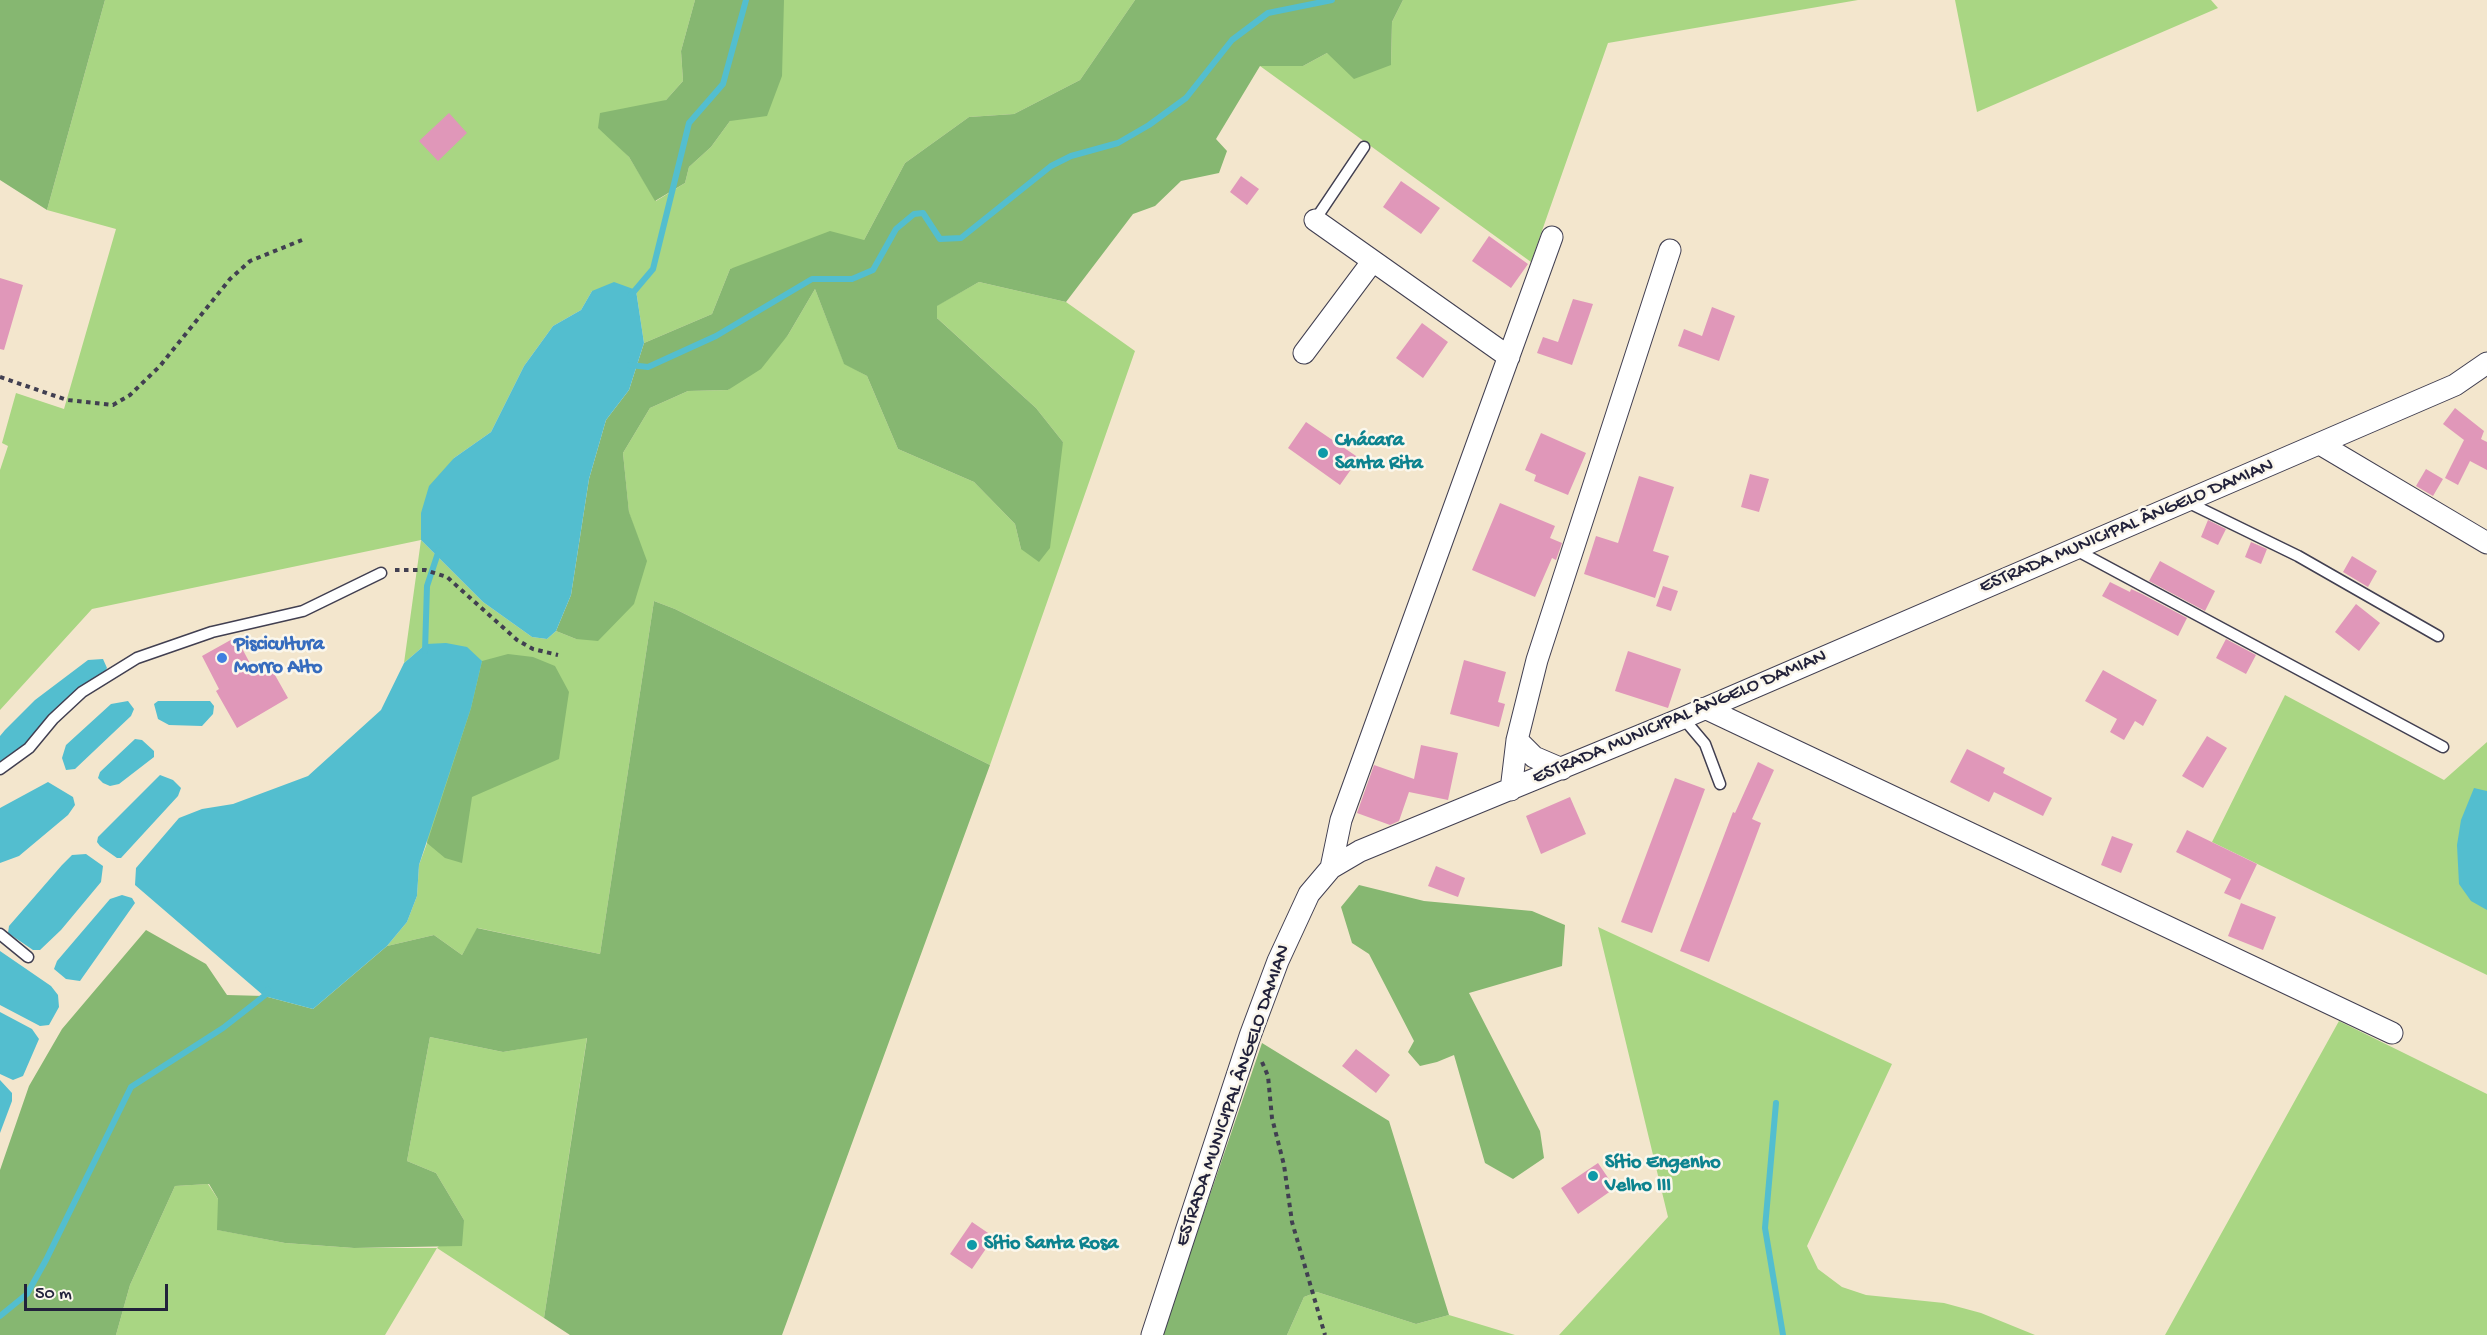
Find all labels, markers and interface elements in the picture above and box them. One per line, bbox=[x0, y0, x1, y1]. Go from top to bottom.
place label: Chácara Santa Rita bbox=[1335, 430, 1423, 477]
marker: Chácara Santa Rita bbox=[1316, 446, 1330, 460]
street label: ESTRADA MUNICIPAL ÂNGELO DAMIAN bbox=[1976, 454, 2278, 600]
place label: Piscicultura Morro Alto bbox=[234, 634, 324, 681]
street label: ESTRADA MUNICIPAL ÂNGELO DAMIAN bbox=[1529, 645, 1831, 791]
marker: Piscicultura Morro Alto bbox=[215, 651, 229, 665]
street label: ESTRADA MUNICIPAL ÂNGELO DAMIAN bbox=[1171, 942, 1297, 1250]
place label: Sítio Engenho Velho III bbox=[1605, 1152, 1721, 1199]
marker: Sítio Engenho Velho III bbox=[1586, 1169, 1600, 1183]
place label: Sítio Santa Rosa bbox=[984, 1233, 1118, 1257]
marker: Sítio Santa Rosa bbox=[965, 1238, 979, 1252]
scale bar bbox=[27, 1272, 171, 1310]
text: 50 m bbox=[35, 1284, 72, 1305]

